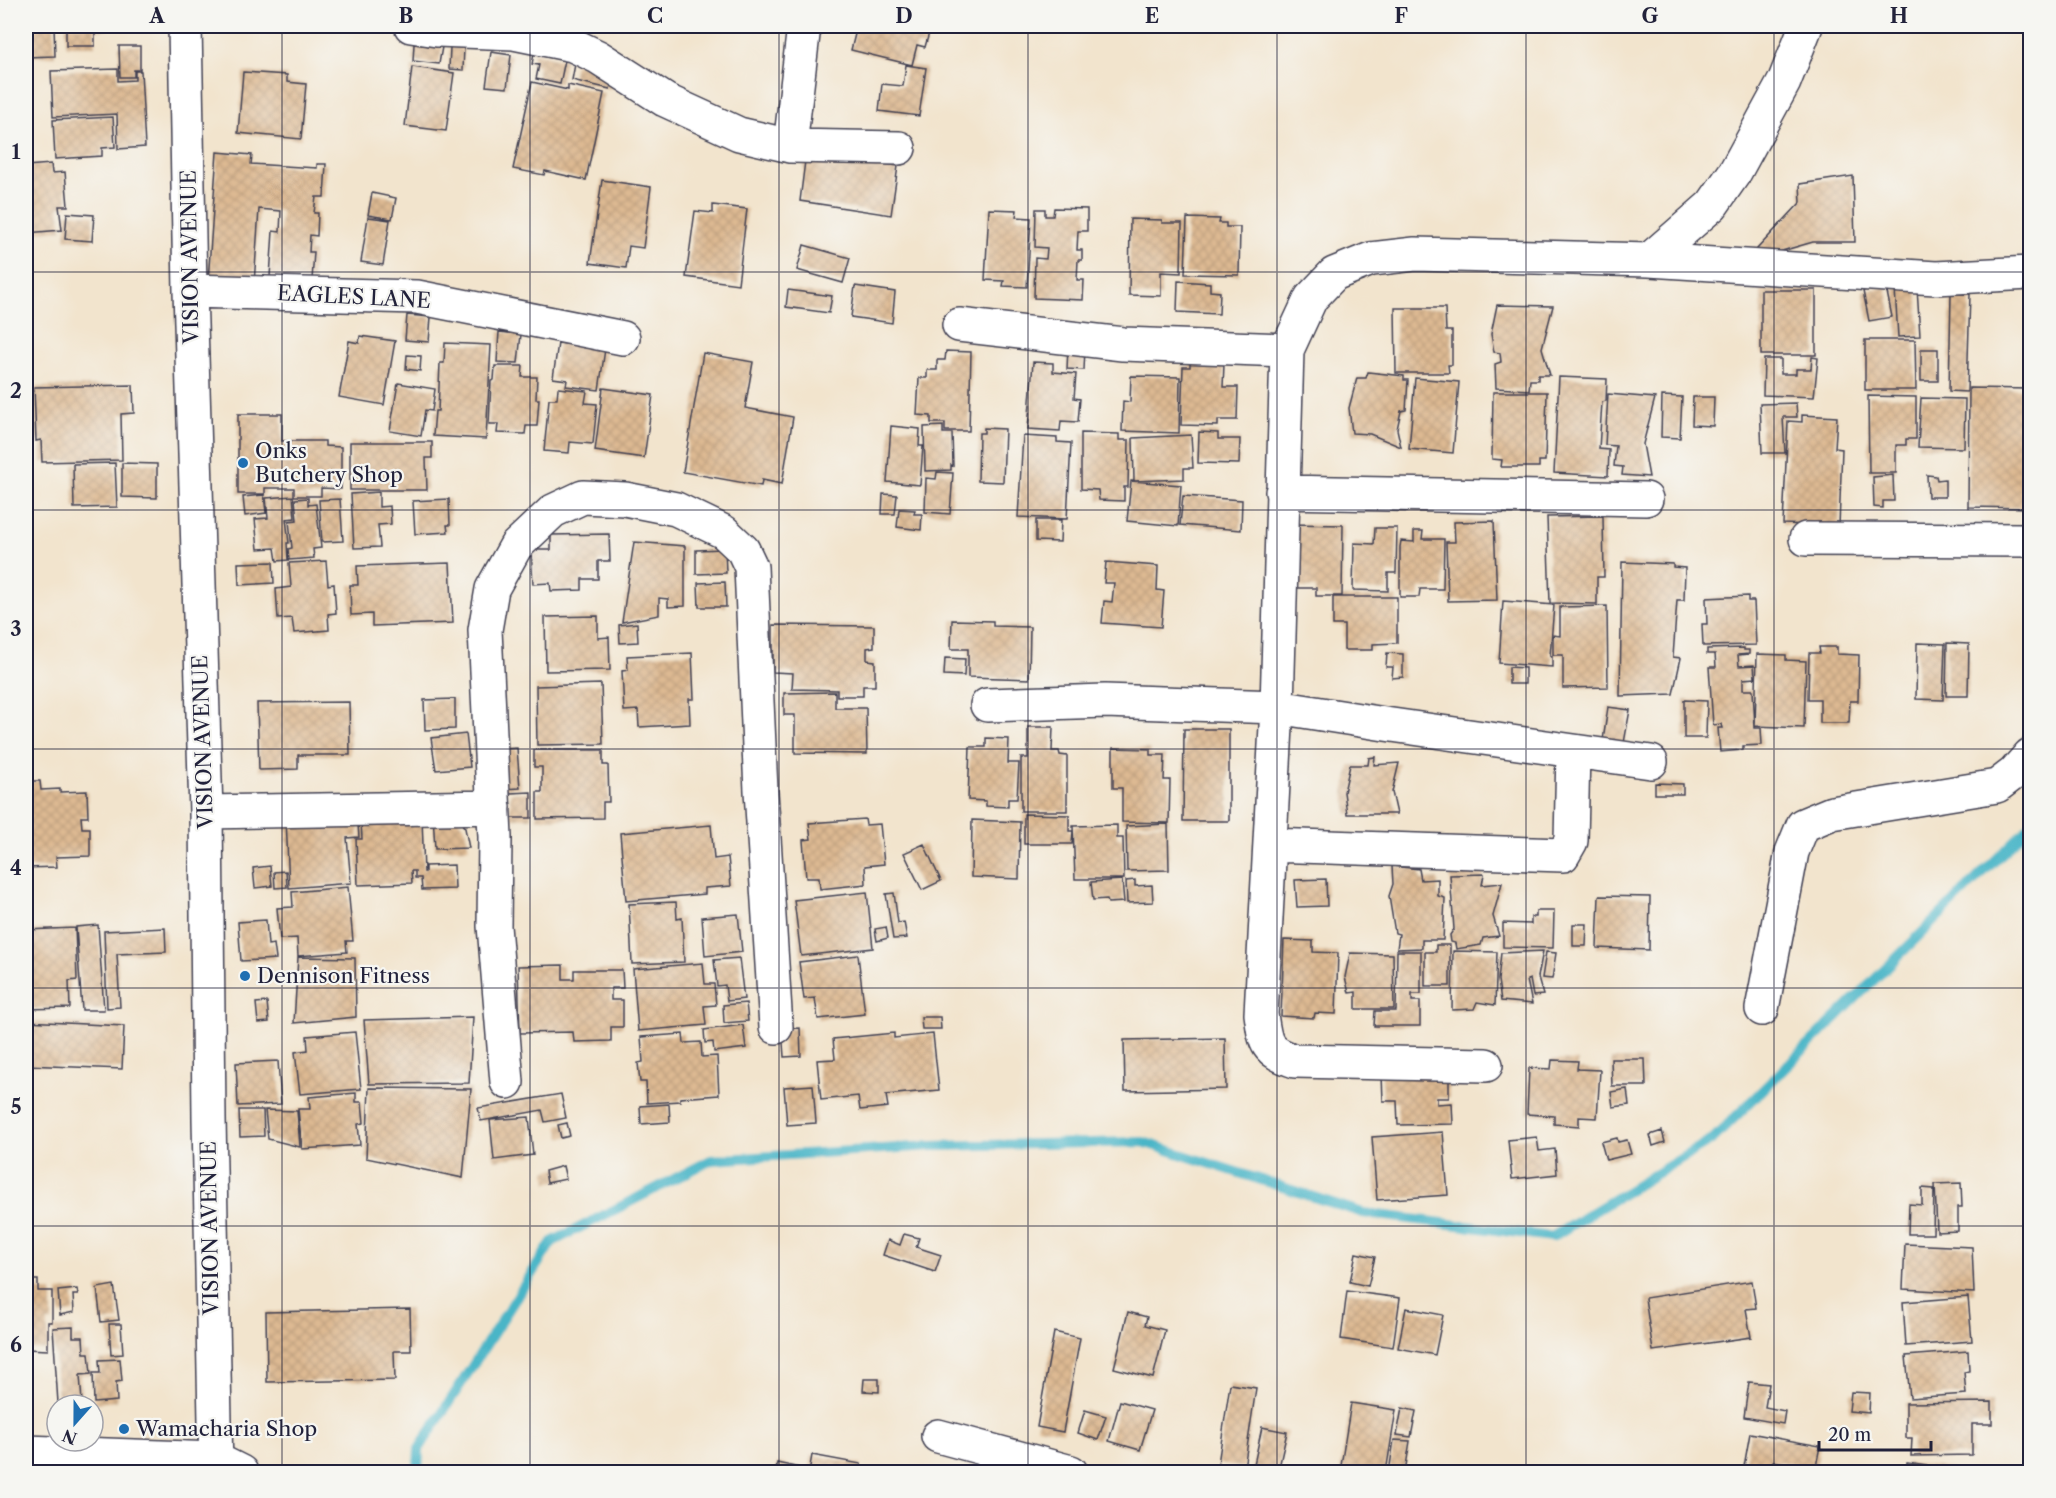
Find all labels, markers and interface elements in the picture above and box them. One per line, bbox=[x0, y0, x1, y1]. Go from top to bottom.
text: A bbox=[148, 4, 165, 28]
text: B bbox=[399, 4, 414, 28]
text: C bbox=[647, 4, 663, 28]
text: D bbox=[895, 4, 913, 28]
text: E bbox=[1145, 4, 1159, 28]
text: F bbox=[1394, 4, 1408, 28]
text: G bbox=[1642, 4, 1659, 28]
text: H bbox=[1890, 4, 1908, 28]
text: 1 bbox=[12, 140, 21, 164]
street label: VISION AVENUE bbox=[175, 170, 204, 345]
street label: EAGLES LANE bbox=[277, 280, 432, 313]
text: 2 bbox=[10, 379, 22, 403]
place label: Onks Butchery Shop bbox=[255, 438, 403, 487]
marker: Onks Butchery Shop bbox=[236, 456, 250, 470]
text: 3 bbox=[10, 617, 22, 641]
street label: VISION AVENUE bbox=[187, 655, 218, 830]
text: 4 bbox=[10, 856, 22, 880]
place label: Dennison Fitness bbox=[257, 963, 430, 988]
marker: Dennison Fitness bbox=[238, 969, 252, 983]
text: 5 bbox=[10, 1095, 22, 1119]
street label: VISION AVENUE bbox=[195, 1141, 224, 1316]
text: 6 bbox=[10, 1333, 22, 1357]
north arrow bbox=[45, 1393, 105, 1453]
scale bar bbox=[1819, 1414, 1932, 1452]
place label: Wamacharia Shop bbox=[135, 1416, 317, 1441]
marker: Wamacharia Shop bbox=[117, 1422, 131, 1436]
text: 20 m bbox=[1828, 1424, 1872, 1446]
text: N bbox=[59, 1425, 80, 1449]

